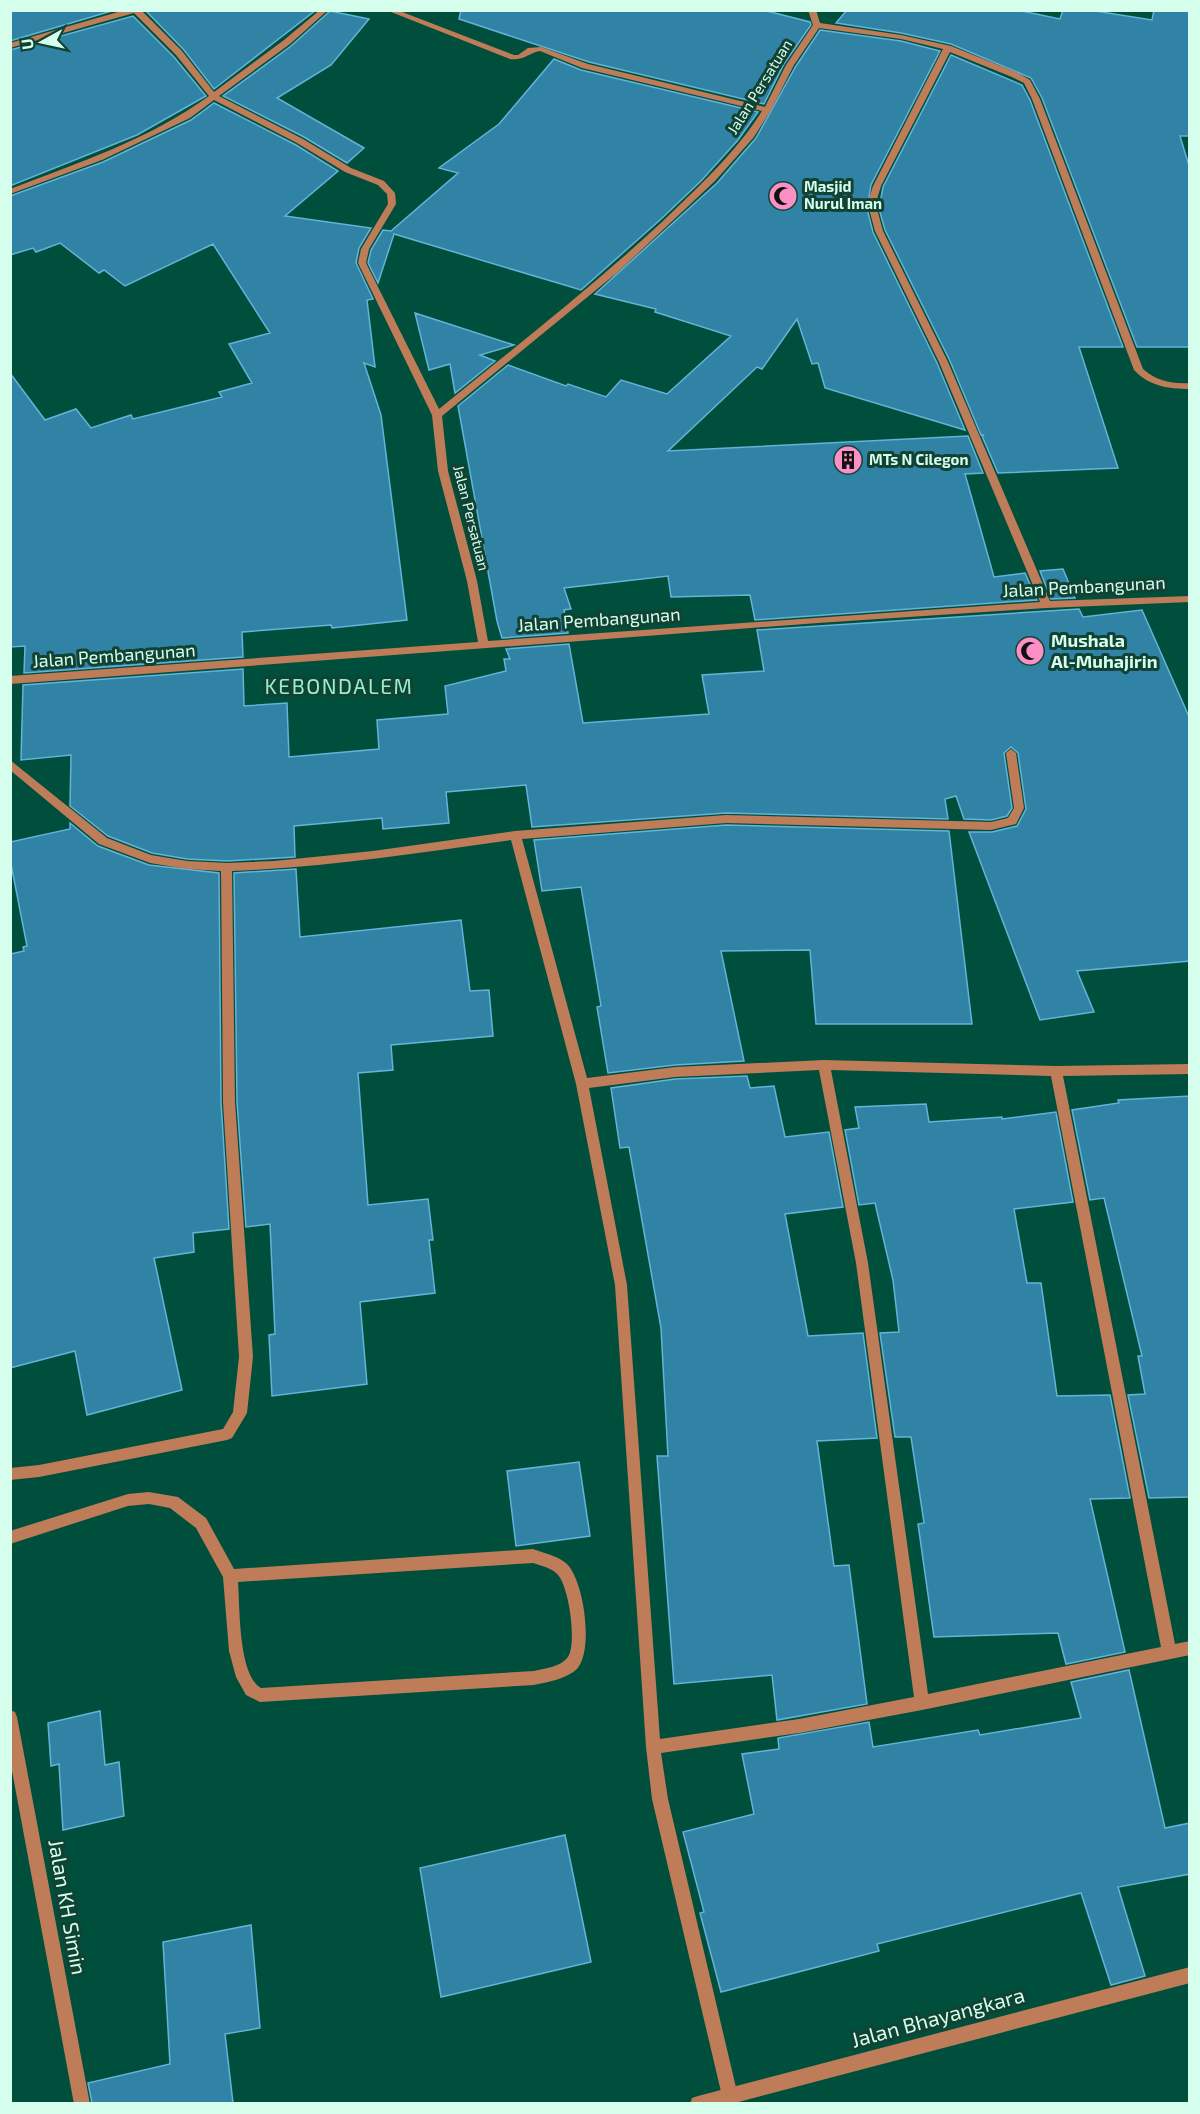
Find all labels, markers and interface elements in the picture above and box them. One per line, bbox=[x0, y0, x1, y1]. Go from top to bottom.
north arrow bbox=[12, 12, 72, 72]
street label: Jalan Persatuan bbox=[723, 36, 795, 137]
text: U bbox=[16, 37, 37, 51]
place label: Masjid Nurul Iman bbox=[804, 177, 882, 212]
mosque icon: Masjid Nurul Iman bbox=[767, 180, 799, 212]
building icon: MTs N Cilegon bbox=[832, 444, 864, 476]
place label: MTs N Cilegon bbox=[869, 450, 968, 468]
street label: Jalan Persatuan bbox=[450, 463, 494, 572]
street label: Jalan Pembangunan bbox=[1002, 571, 1166, 601]
street label: Jalan Pembangunan bbox=[517, 602, 681, 636]
place label: Mushala Al-Muhajirin bbox=[1051, 629, 1157, 672]
mosque icon: Mushala Al-Muhajirin bbox=[1014, 635, 1046, 667]
street label: Jalan Pembangunan bbox=[32, 638, 196, 672]
district label: KEBONDALEM bbox=[265, 673, 413, 698]
street label: Jalan KH Simin bbox=[44, 1837, 93, 1976]
street label: Jalan Bhayangkara bbox=[848, 1981, 1027, 2052]

